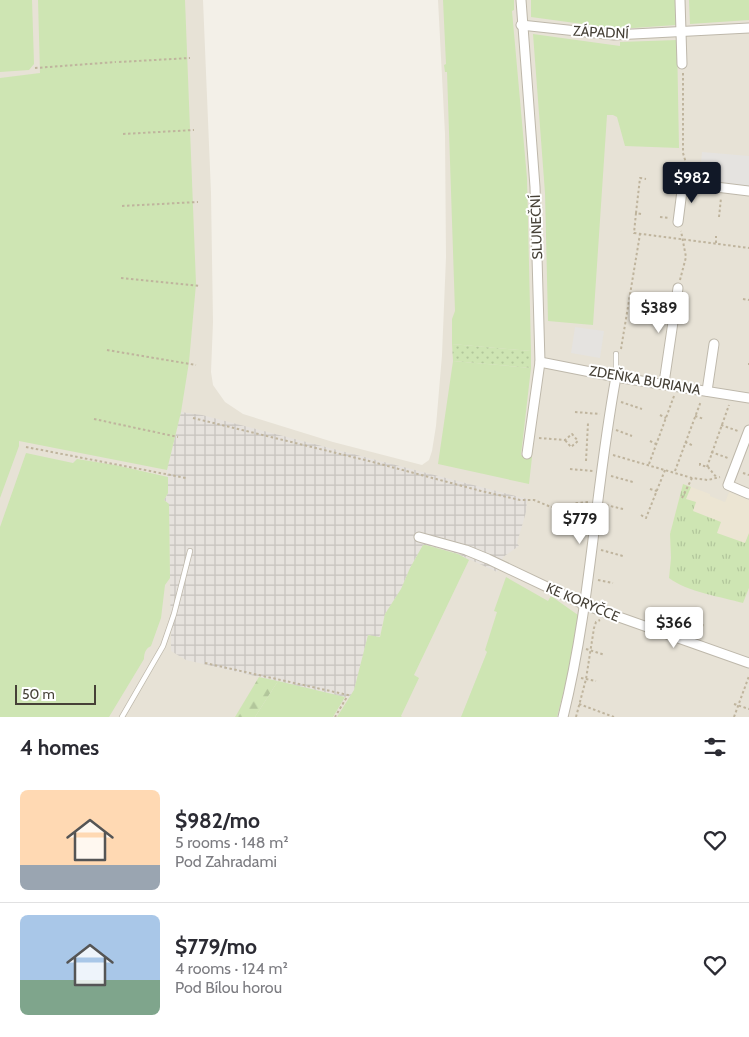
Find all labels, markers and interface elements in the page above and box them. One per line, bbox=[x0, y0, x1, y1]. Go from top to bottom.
street label: ZÁPADNÍ bbox=[573, 22, 630, 42]
pin: $982 bbox=[662, 162, 722, 204]
text: $982 bbox=[674, 168, 710, 187]
street label: SLUNEČNÍ bbox=[526, 194, 546, 260]
pin: $389 bbox=[629, 292, 689, 334]
text: $389 bbox=[641, 298, 677, 317]
street label: ZDEŇKA BURIANA bbox=[588, 361, 702, 399]
pin: $779 bbox=[550, 502, 610, 545]
text: $779 bbox=[563, 509, 597, 528]
street label: KE KORYČCE bbox=[543, 578, 623, 626]
pin: $366 bbox=[644, 606, 704, 649]
text: $366 bbox=[656, 613, 692, 632]
scale bar bbox=[15, 682, 96, 705]
text: 50 m bbox=[22, 685, 55, 703]
icon: filters bbox=[701, 733, 729, 761]
text: 4 homes bbox=[20, 735, 99, 760]
text: $982/mo bbox=[175, 808, 260, 833]
icon: home bbox=[60, 810, 120, 870]
icon: heart bbox=[701, 826, 729, 854]
text: 5 rooms · 148 m² bbox=[175, 833, 288, 852]
text: Pod Zahradami bbox=[175, 852, 277, 871]
text: $779/mo bbox=[175, 934, 257, 959]
icon: home bbox=[60, 935, 120, 995]
icon: heart bbox=[701, 951, 729, 979]
text: 4 rooms · 124 m² bbox=[175, 959, 288, 978]
text: Pod Bílou horou bbox=[175, 978, 282, 997]

